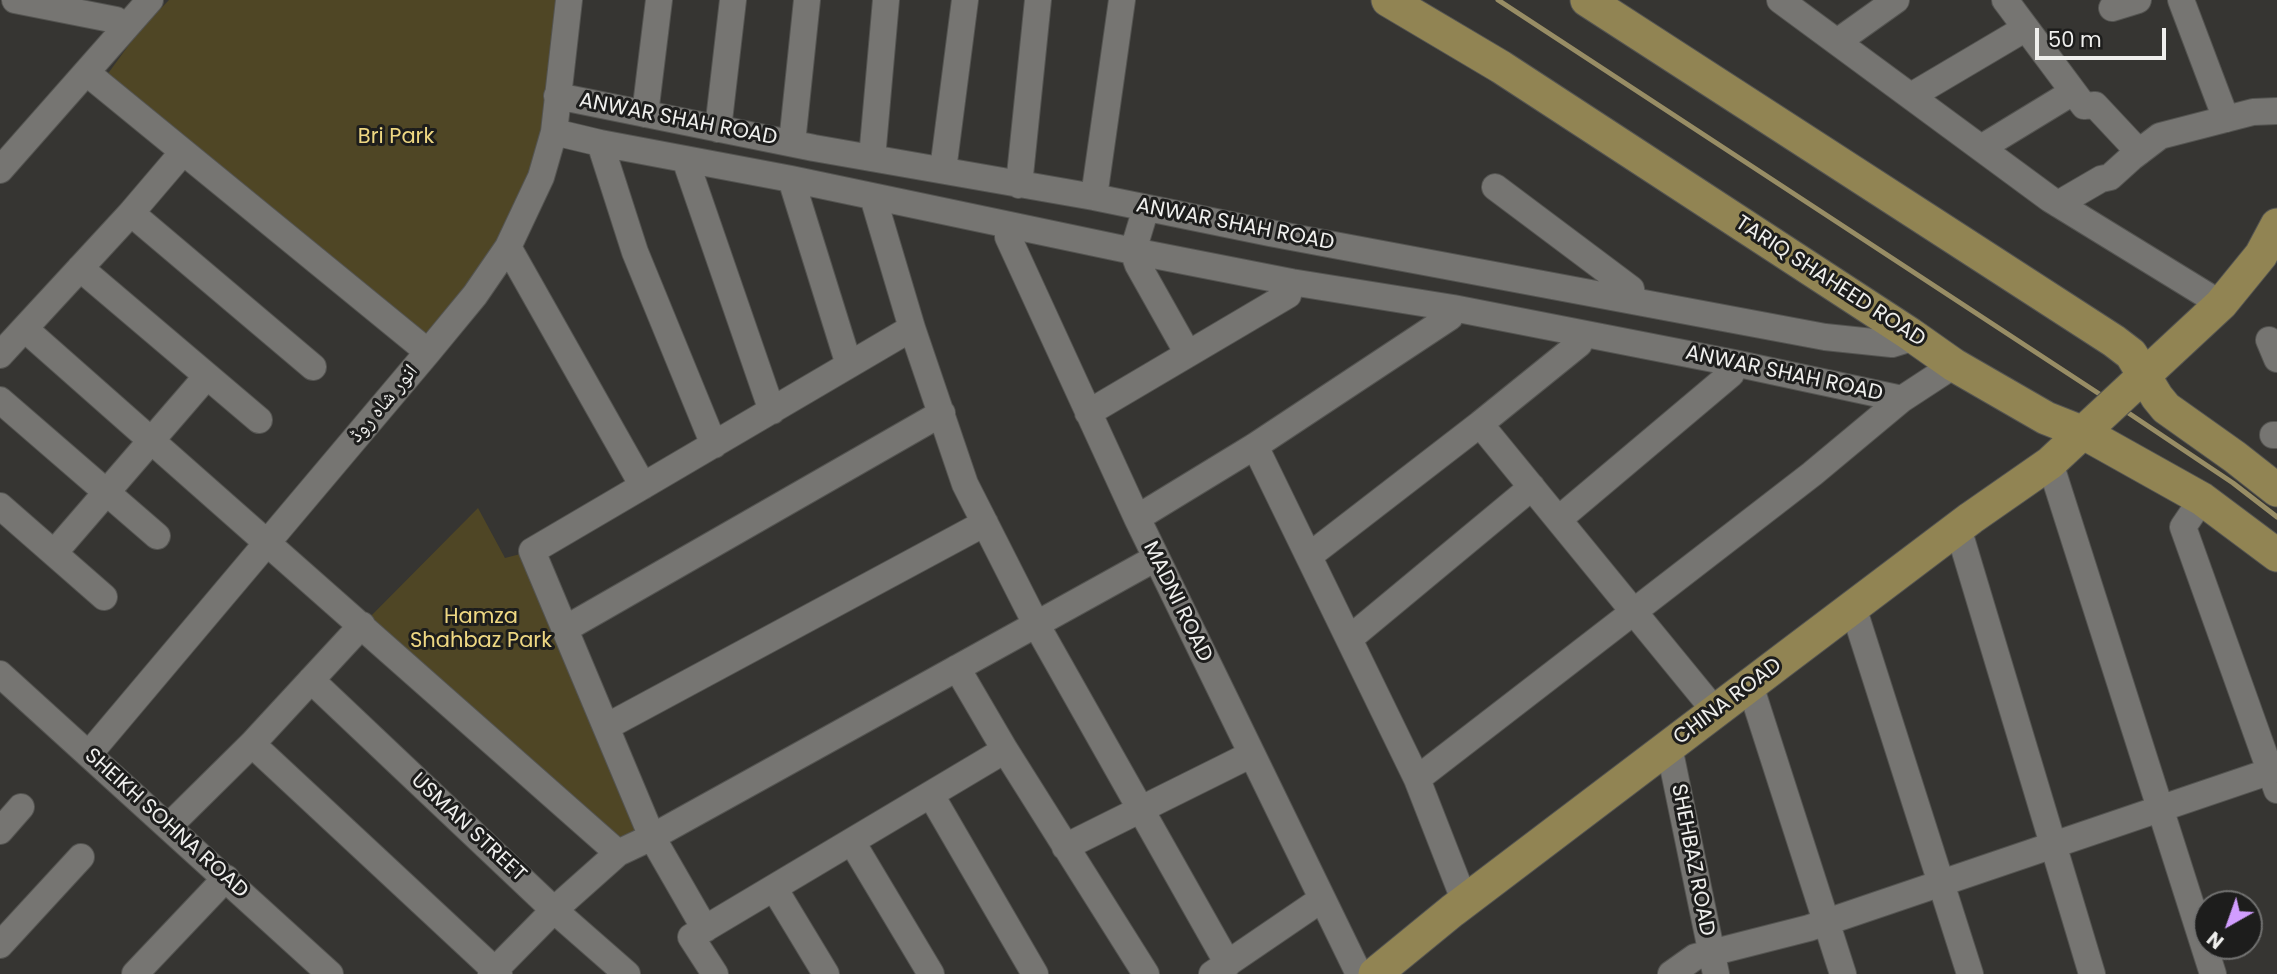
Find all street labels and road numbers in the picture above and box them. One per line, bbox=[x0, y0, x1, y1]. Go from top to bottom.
street label: ANWAR SHAH ROAD bbox=[577, 88, 779, 152]
street label: ANWAR SHAH ROAD bbox=[1134, 193, 1336, 257]
street label: TARIQ SHAHEED ROAD bbox=[1730, 211, 1930, 353]
street label: ANWAR SHAH ROAD bbox=[1683, 341, 1885, 407]
street label: انور شاہ روڈ bbox=[344, 360, 424, 448]
street label: MADNI ROAD bbox=[1137, 538, 1217, 666]
street label: CHINA ROAD bbox=[1669, 653, 1787, 751]
street label: SHEIKH SOHNA ROAD bbox=[79, 744, 253, 904]
street label: USMAN STREET bbox=[405, 768, 531, 888]
street label: SHEHBAZ ROAD bbox=[1665, 782, 1719, 938]

